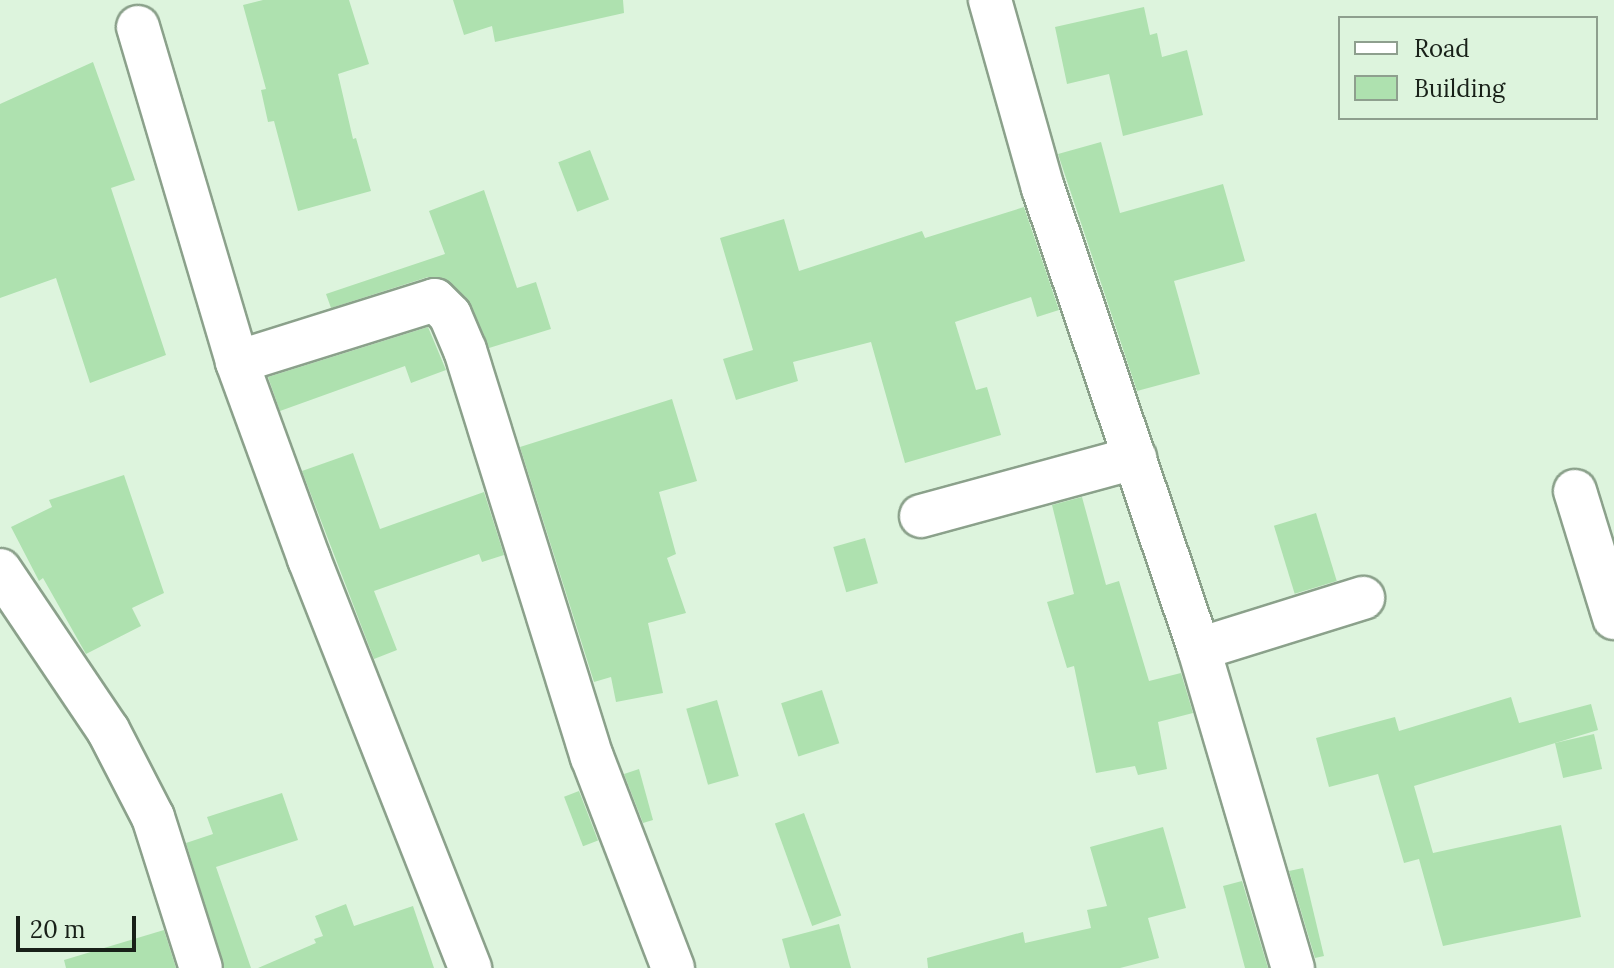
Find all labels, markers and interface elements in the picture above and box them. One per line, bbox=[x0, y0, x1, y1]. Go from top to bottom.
legend bbox=[1338, 16, 1598, 120]
text: Road bbox=[1414, 33, 1470, 64]
text: Building bbox=[1414, 73, 1505, 104]
scale bar bbox=[20, 900, 140, 950]
text: 20 m bbox=[30, 914, 86, 945]

